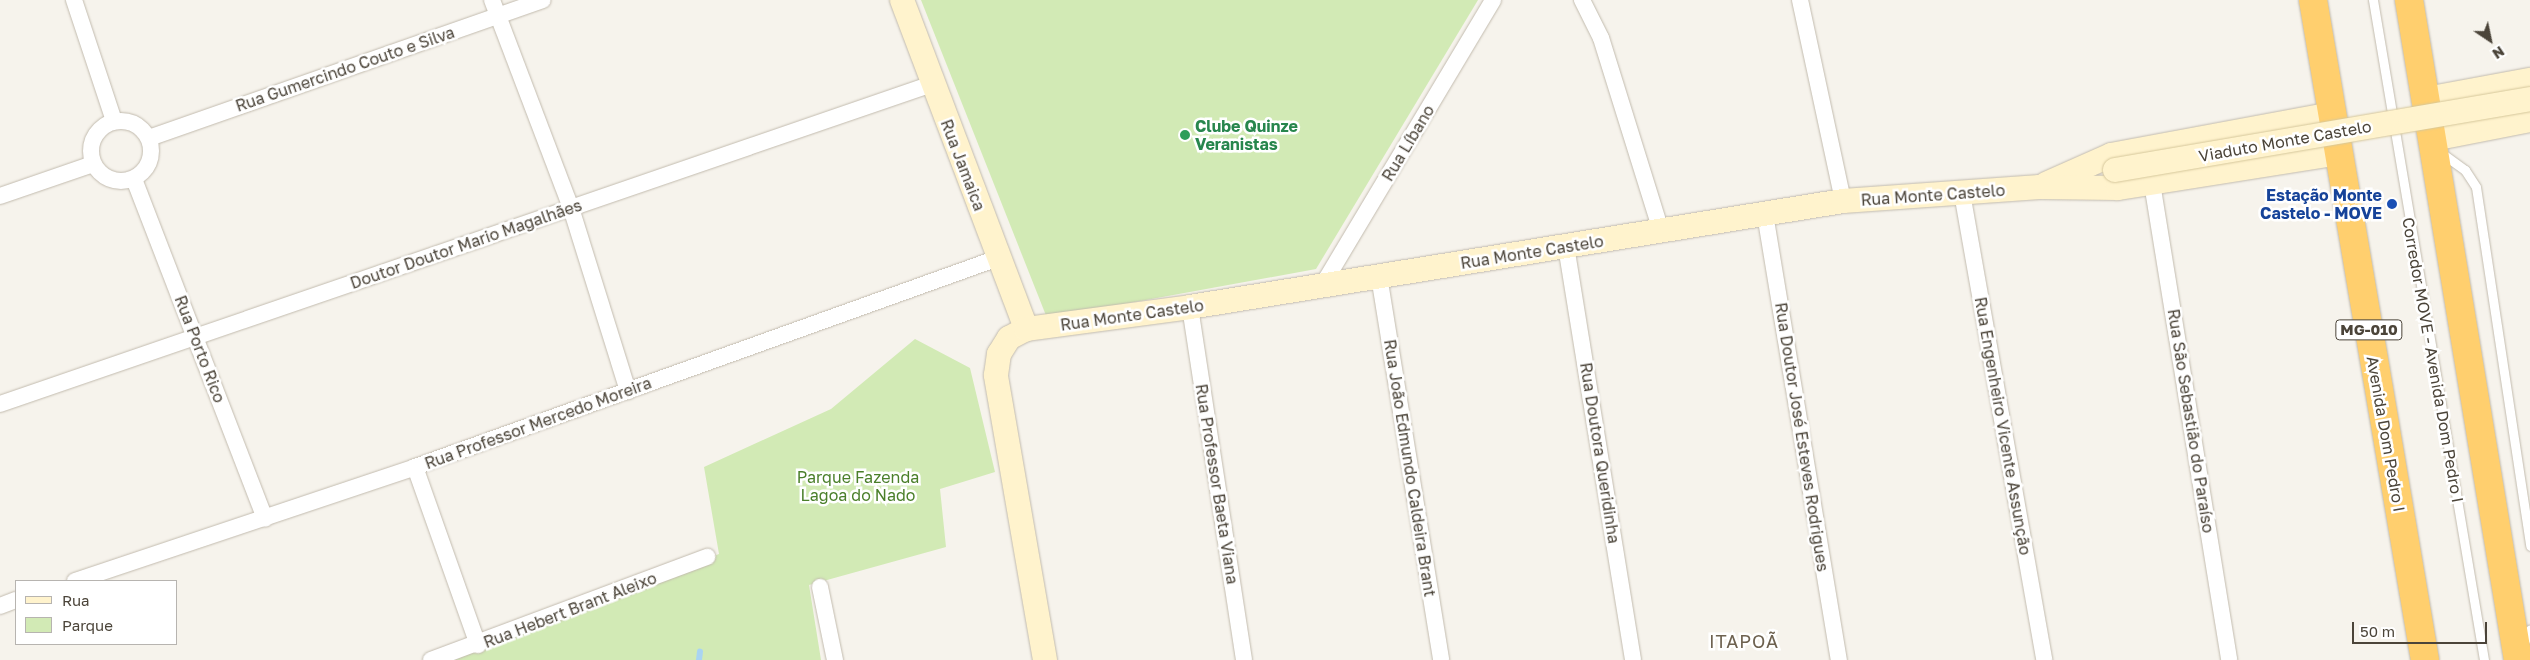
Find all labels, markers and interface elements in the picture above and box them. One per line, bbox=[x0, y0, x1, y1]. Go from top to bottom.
north arrow bbox=[2465, 15, 2515, 65]
street label: Rua Gumercindo Couto e Silva bbox=[233, 22, 457, 116]
text: N bbox=[2490, 43, 2508, 63]
street label: Rua Líbano bbox=[1378, 101, 1438, 185]
place label: Clube Quinze Veranistas bbox=[1195, 116, 1298, 154]
street label: Viaduto Monte Castelo bbox=[2197, 116, 2373, 166]
street label: Rua Jamaica bbox=[937, 117, 989, 213]
marker: Clube Quinze Veranistas bbox=[1179, 129, 1191, 141]
street label: Rua Monte Castelo bbox=[1860, 180, 2006, 210]
place label: Estação Monte Castelo - MOVE bbox=[2260, 185, 2382, 223]
street label: Doutor Doutor Mario Magalhães bbox=[348, 195, 584, 293]
marker: Estação Monte Castelo - MOVE bbox=[2386, 198, 2398, 210]
street label: Corredor MOVE - Avenida Dom Pedro I bbox=[2398, 216, 2468, 504]
street label: Rua Monte Castelo bbox=[1459, 231, 1605, 273]
street label: Rua Porto Rico bbox=[171, 293, 229, 405]
street label: Rua Monte Castelo bbox=[1059, 295, 1205, 335]
street label: Rua Engenheiro Vicente Assunção bbox=[1971, 295, 2035, 557]
street label: Rua Doutor José Esteves Rodrigues bbox=[1771, 301, 1833, 573]
street label: Rua São Sebastião do Paraíso bbox=[2164, 308, 2218, 534]
road number: MG-010 bbox=[2335, 318, 2403, 342]
street label: Rua João Edmundo Caldeira Brant bbox=[1380, 338, 1440, 598]
street label: Avenida Dom Pedro I bbox=[2363, 355, 2409, 513]
street label: Rua Doutora Queridinha bbox=[1576, 361, 1624, 545]
street label: Rua Professor Mercedo Moreira bbox=[422, 373, 654, 473]
street label: Rua Professor Baeta Viana bbox=[1192, 383, 1242, 585]
park label: Parque Fazenda Lagoa do Nado bbox=[797, 467, 919, 505]
street label: Rua Hebert Brant Aleixo bbox=[481, 568, 659, 652]
legend bbox=[15, 580, 178, 645]
text: Rua bbox=[62, 591, 89, 609]
scale bar bbox=[2355, 612, 2490, 644]
text: Parque bbox=[62, 616, 113, 634]
text: 50 m bbox=[2360, 622, 2395, 640]
district label: ITAPOÃ bbox=[1708, 630, 1780, 652]

